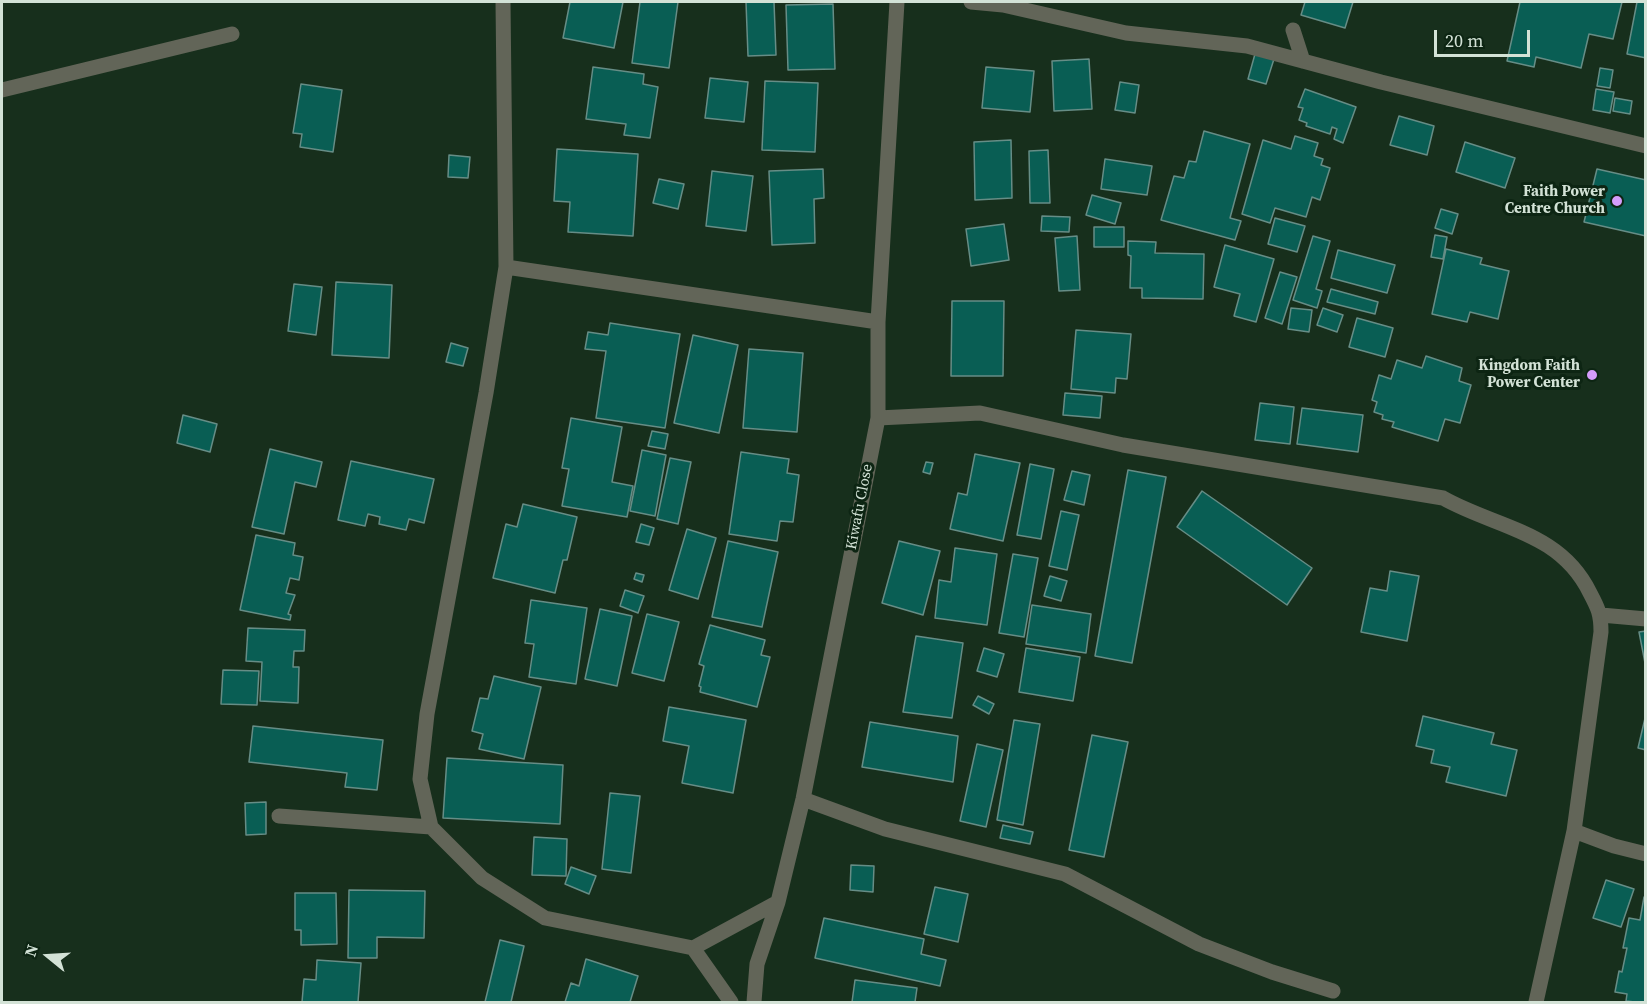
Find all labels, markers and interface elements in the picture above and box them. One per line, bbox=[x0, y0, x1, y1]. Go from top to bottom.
scale bar bbox=[1437, 18, 1533, 56]
text: 20 m bbox=[1445, 28, 1483, 53]
place label: Faith Power Centre Church bbox=[1505, 183, 1605, 218]
marker: Faith Power Centre Church bbox=[1610, 194, 1624, 208]
place label: Kingdom Faith Power Center bbox=[1478, 357, 1580, 392]
marker: Kingdom Faith Power Center bbox=[1585, 368, 1599, 382]
street label: Kiwafu Close bbox=[843, 463, 877, 551]
north arrow bbox=[18, 926, 78, 986]
text: N bbox=[19, 941, 43, 959]

